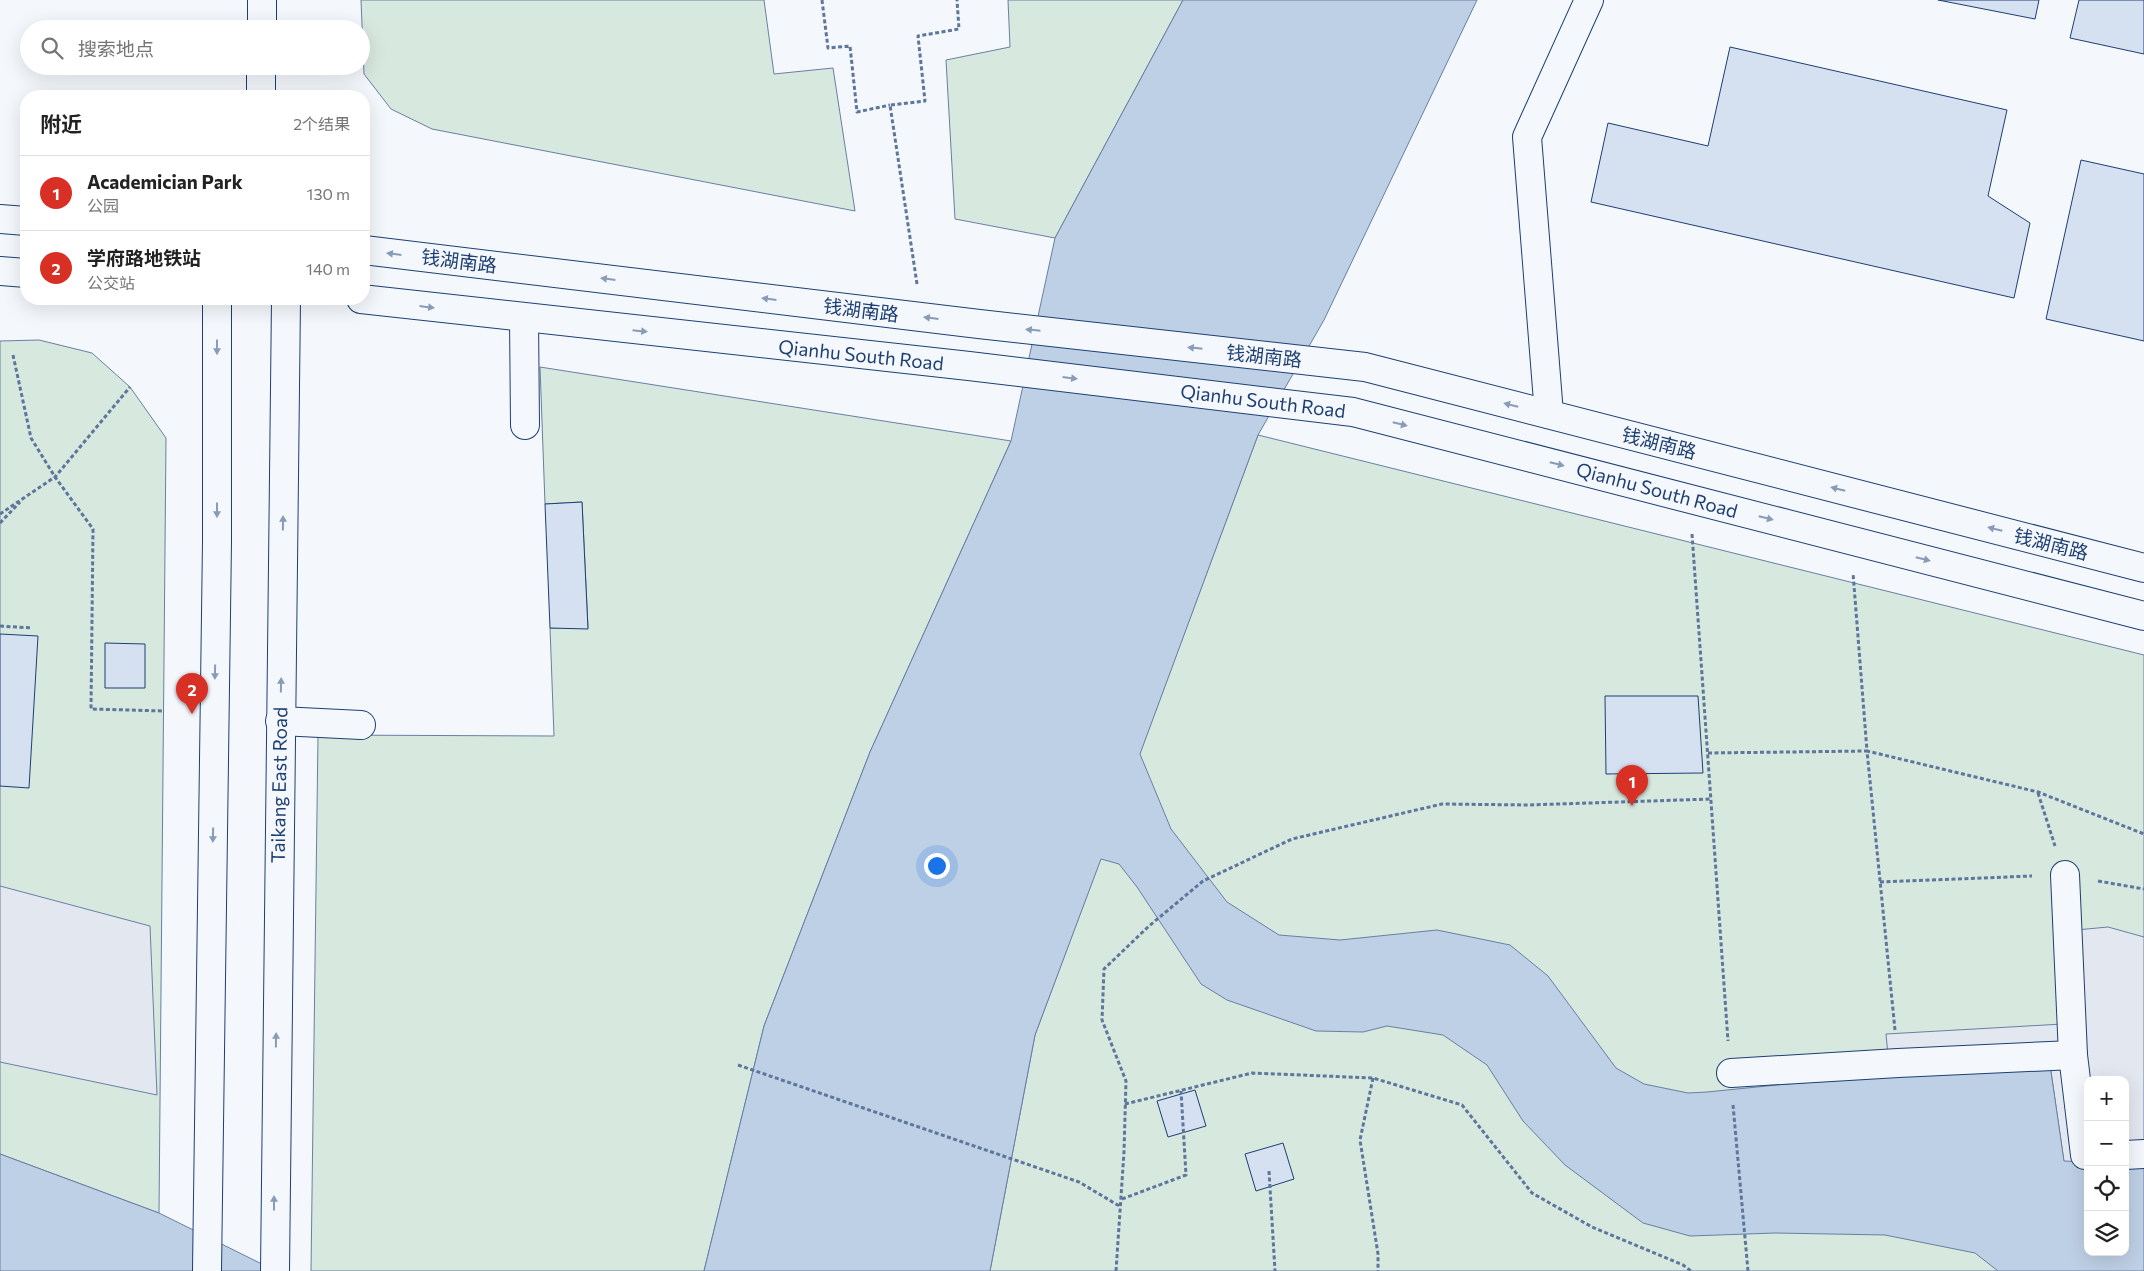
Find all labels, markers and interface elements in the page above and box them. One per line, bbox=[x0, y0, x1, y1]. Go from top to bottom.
search box bbox=[20, 20, 370, 75]
icon: search bbox=[38, 34, 66, 62]
text: 搜索地点 bbox=[78, 37, 154, 60]
text: 附近 bbox=[40, 111, 82, 136]
text: 2个结果 bbox=[293, 114, 350, 133]
text: Academician Park bbox=[87, 170, 243, 193]
text: 1 bbox=[52, 184, 60, 203]
text: 130 m bbox=[307, 184, 350, 203]
text: 公园 bbox=[87, 196, 119, 215]
street label: 钱湖南路 bbox=[420, 244, 498, 277]
text: 学府路地铁站 bbox=[87, 246, 201, 269]
one-way arrow bbox=[386, 250, 402, 258]
text: 2 bbox=[51, 259, 61, 278]
text: 140 m bbox=[306, 259, 350, 278]
text: 公交站 bbox=[87, 273, 135, 292]
one-way arrow bbox=[600, 275, 616, 283]
street label: 钱湖南路 bbox=[822, 293, 900, 326]
one-way arrow bbox=[761, 295, 777, 303]
one-way arrow bbox=[419, 303, 435, 311]
one-way arrow bbox=[922, 314, 938, 322]
one-way arrow bbox=[1025, 326, 1041, 334]
one-way arrow bbox=[633, 327, 649, 335]
street label: Qianhu South Road bbox=[777, 334, 945, 375]
one-way arrow bbox=[213, 340, 221, 356]
street label: 钱湖南路 bbox=[1225, 340, 1303, 371]
one-way arrow bbox=[1187, 344, 1203, 352]
one-way arrow bbox=[1062, 374, 1078, 382]
street label: Qianhu South Road bbox=[1179, 379, 1347, 422]
one-way arrow bbox=[1503, 400, 1518, 408]
one-way arrow bbox=[1393, 420, 1408, 428]
street label: 钱湖南路 bbox=[1619, 422, 1699, 463]
street label: Qianhu South Road bbox=[1574, 457, 1740, 522]
one-way arrow bbox=[1550, 460, 1565, 468]
one-way arrow bbox=[1830, 485, 1845, 493]
one-way arrow bbox=[213, 502, 221, 518]
one-way arrow bbox=[1758, 514, 1773, 522]
one-way arrow bbox=[279, 515, 287, 531]
street label: 钱湖南路 bbox=[2011, 523, 2091, 564]
one-way arrow bbox=[1988, 525, 2003, 533]
one-way arrow bbox=[1915, 555, 1931, 563]
one-way arrow bbox=[211, 665, 219, 681]
pin: 2 bbox=[176, 673, 208, 714]
one-way arrow bbox=[277, 677, 285, 693]
street label: Taikang East Road bbox=[266, 707, 291, 863]
pin: 1 bbox=[1616, 765, 1648, 806]
one-way arrow bbox=[209, 827, 217, 843]
your location bbox=[924, 853, 950, 879]
one-way arrow bbox=[272, 1032, 280, 1048]
map controls bbox=[2084, 1076, 2129, 1256]
button: + bbox=[2084, 1076, 2129, 1121]
button: − bbox=[2084, 1121, 2129, 1166]
button: locate bbox=[2084, 1166, 2129, 1211]
one-way arrow bbox=[270, 1194, 278, 1210]
button: layers bbox=[2084, 1211, 2129, 1256]

